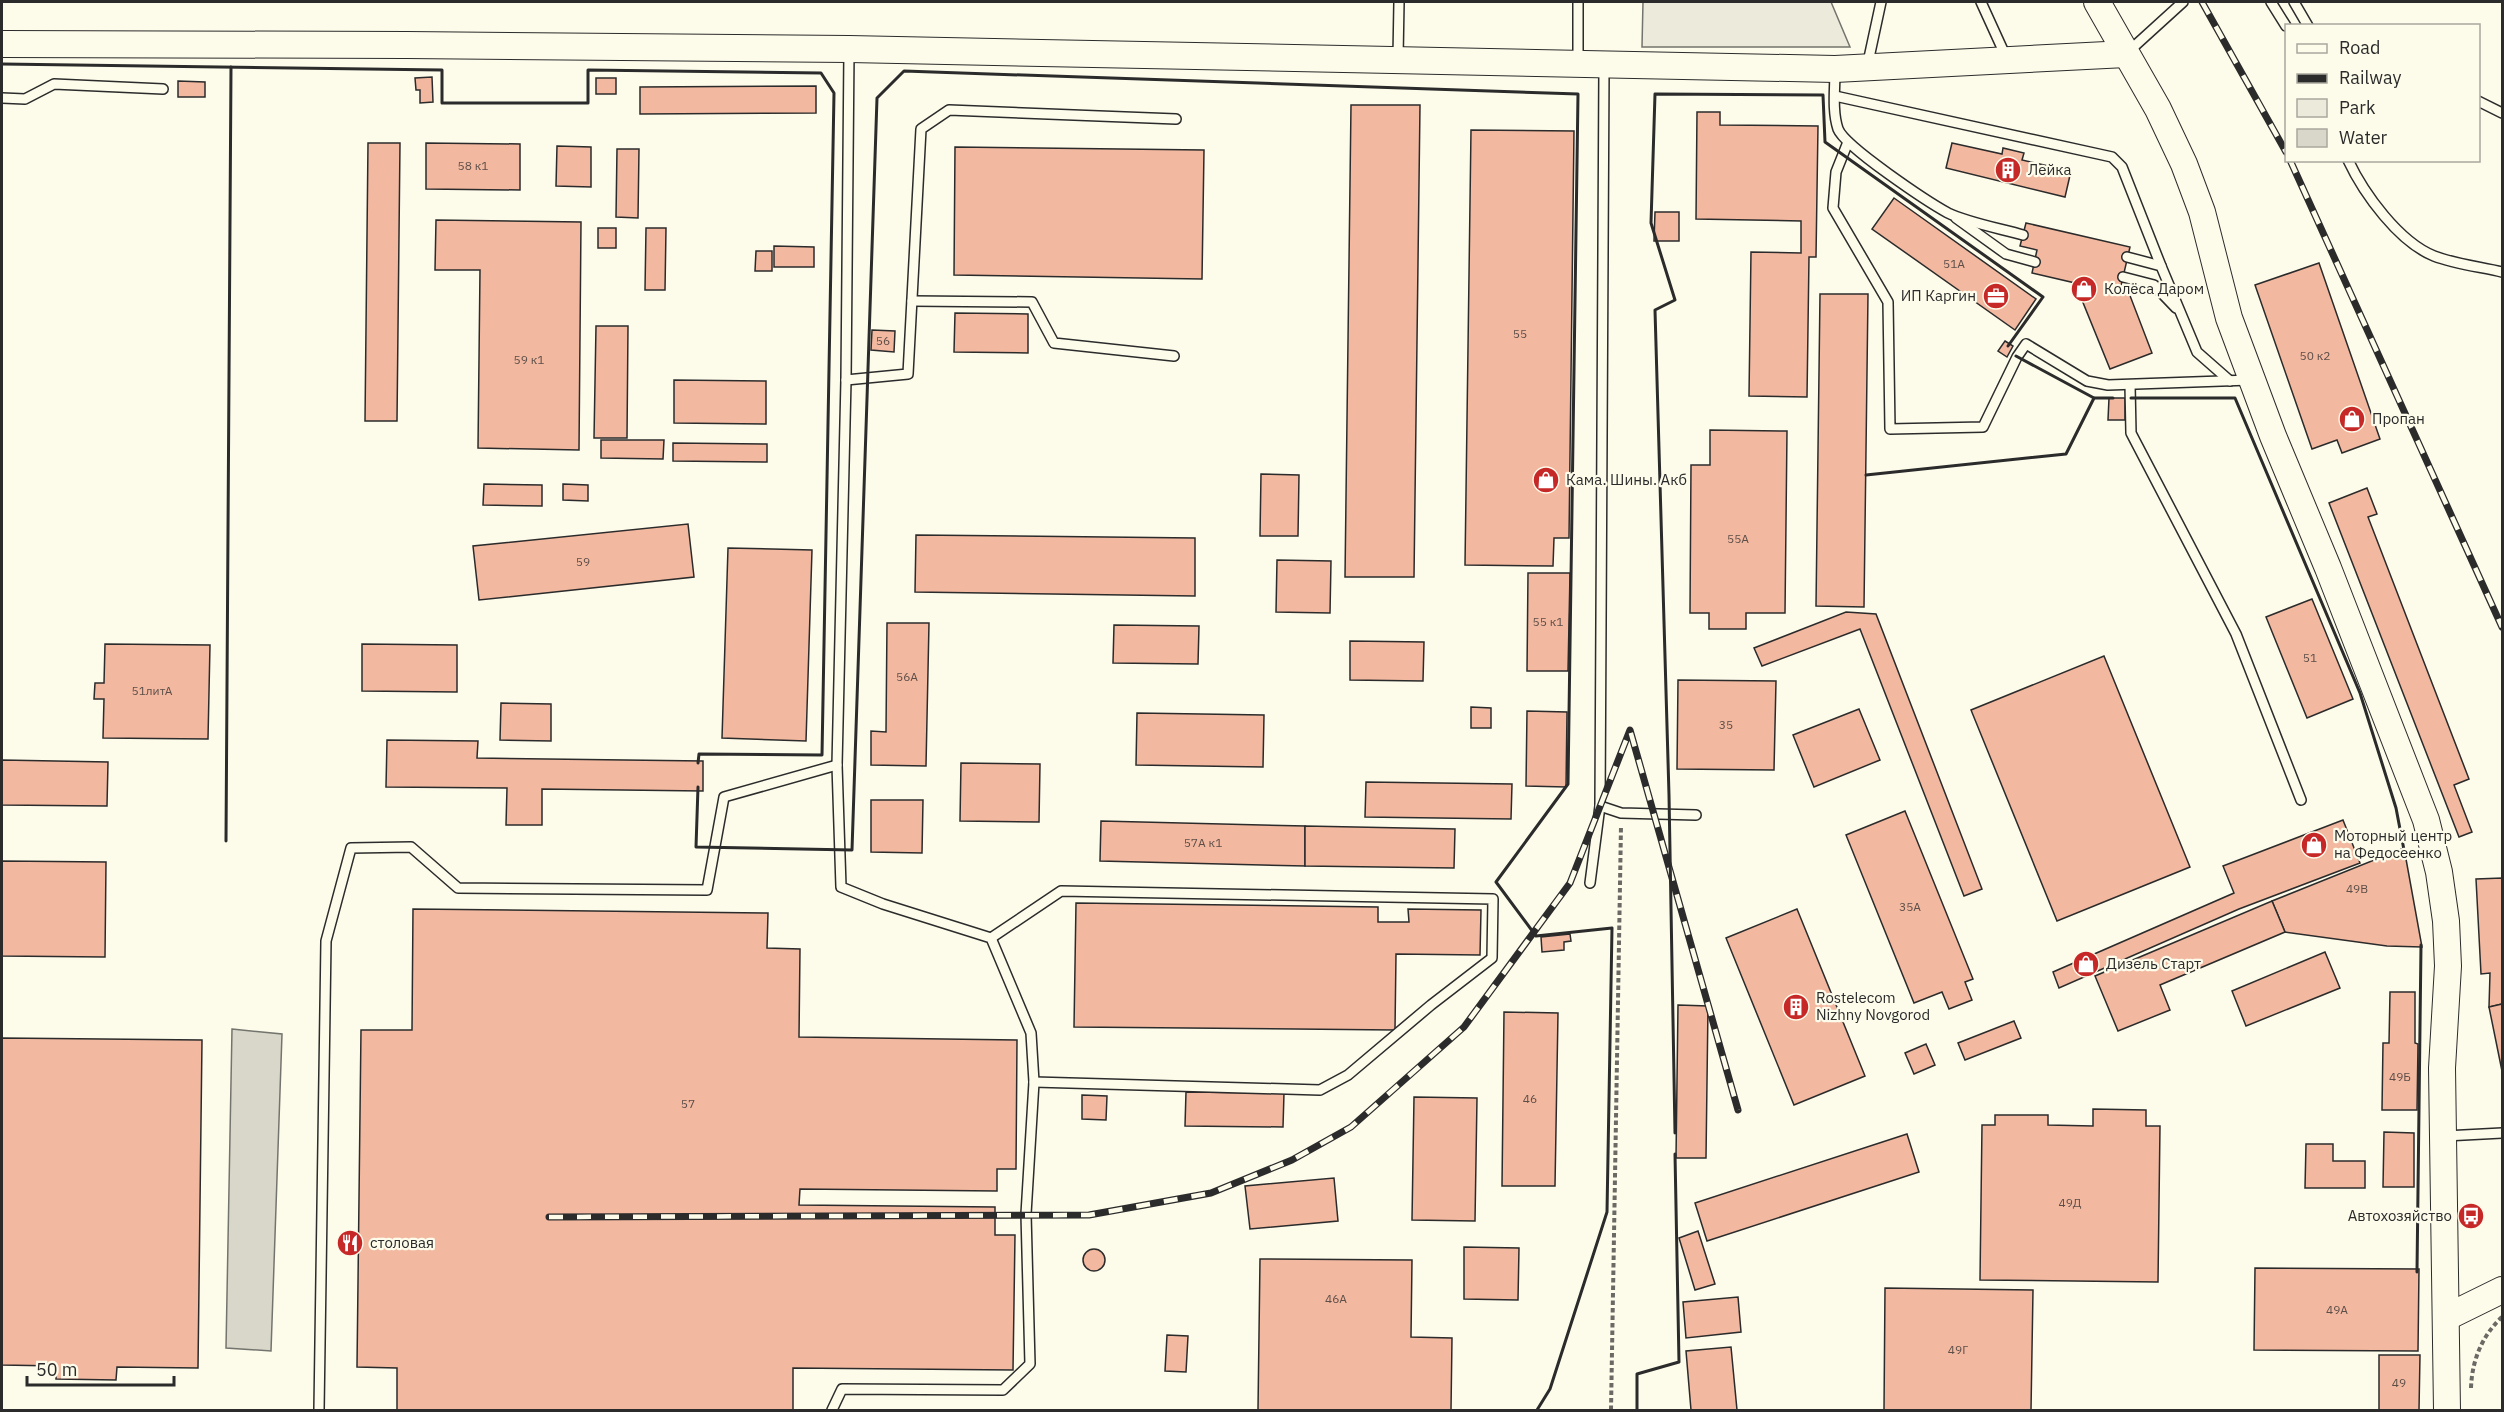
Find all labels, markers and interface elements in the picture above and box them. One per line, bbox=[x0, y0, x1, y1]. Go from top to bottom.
legend bbox=[2285, 24, 2480, 162]
text: Road bbox=[2339, 36, 2380, 59]
text: Railway bbox=[2339, 66, 2401, 89]
text: Park bbox=[2339, 96, 2376, 119]
text: Water bbox=[2339, 126, 2388, 149]
building icon: Лейка bbox=[1993, 155, 2023, 185]
house number: 58 к1 bbox=[457, 158, 489, 173]
place label: Лейка bbox=[2028, 160, 2071, 179]
house number: 51А bbox=[1943, 256, 1965, 271]
shop icon: Колёса Даром bbox=[2069, 274, 2099, 304]
place label: Колёса Даром bbox=[2104, 279, 2204, 298]
office icon: ИП Каргин bbox=[1981, 281, 2011, 311]
place label: ИП Каргин bbox=[1901, 286, 1976, 305]
house number: 55 bbox=[1513, 326, 1527, 341]
house number: 56 bbox=[876, 333, 890, 348]
house number: 50 к2 bbox=[2299, 348, 2331, 363]
house number: 59 к1 bbox=[513, 352, 545, 367]
shop icon: Пропан bbox=[2337, 404, 2367, 434]
place label: Пропан bbox=[2372, 409, 2425, 428]
shop icon: Кама. Шины. Акб bbox=[1531, 465, 1561, 495]
place label: Кама. Шины. Акб bbox=[1566, 470, 1687, 489]
house number: 55А bbox=[1727, 531, 1749, 546]
house number: 59 bbox=[576, 554, 590, 569]
house number: 55 к1 bbox=[1532, 614, 1564, 629]
house number: 51 bbox=[2303, 650, 2317, 665]
house number: 56А bbox=[896, 669, 918, 684]
house number: 51литА bbox=[131, 683, 173, 698]
house number: 35 bbox=[1719, 717, 1733, 732]
place label: Моторный центр на Федосеенко bbox=[2334, 826, 2452, 862]
shop icon: Моторный центр на Федосеенко bbox=[2299, 830, 2329, 860]
house number: 57А к1 bbox=[1184, 835, 1222, 850]
house number: 49В bbox=[2346, 881, 2368, 896]
house number: 35А bbox=[1899, 899, 1921, 914]
shop icon: Дизель Старт bbox=[2071, 949, 2101, 979]
place label: Дизель Старт bbox=[2106, 954, 2201, 973]
place label: Rostelecom Nizhny Novgorod bbox=[1816, 988, 1930, 1024]
building icon: Rostelecom Nizhny Novgorod bbox=[1781, 992, 1811, 1022]
house number: 49Б bbox=[2389, 1069, 2411, 1084]
house number: 46 bbox=[1523, 1091, 1537, 1106]
house number: 57 bbox=[681, 1096, 695, 1111]
house number: 49Д bbox=[2058, 1195, 2082, 1210]
bus stop icon: Автохозяйство bbox=[2456, 1201, 2486, 1231]
place label: Автохозяйство bbox=[2348, 1206, 2452, 1225]
restaurant icon: столовая bbox=[335, 1228, 365, 1258]
place label: столовая bbox=[370, 1233, 434, 1252]
house number: 46А bbox=[1325, 1291, 1347, 1306]
house number: 49А bbox=[2326, 1302, 2348, 1317]
house number: 49Г bbox=[1948, 1342, 1968, 1357]
scale bar bbox=[27, 1349, 174, 1387]
text: 50 m bbox=[36, 1358, 78, 1381]
house number: 49 bbox=[2392, 1375, 2406, 1390]

